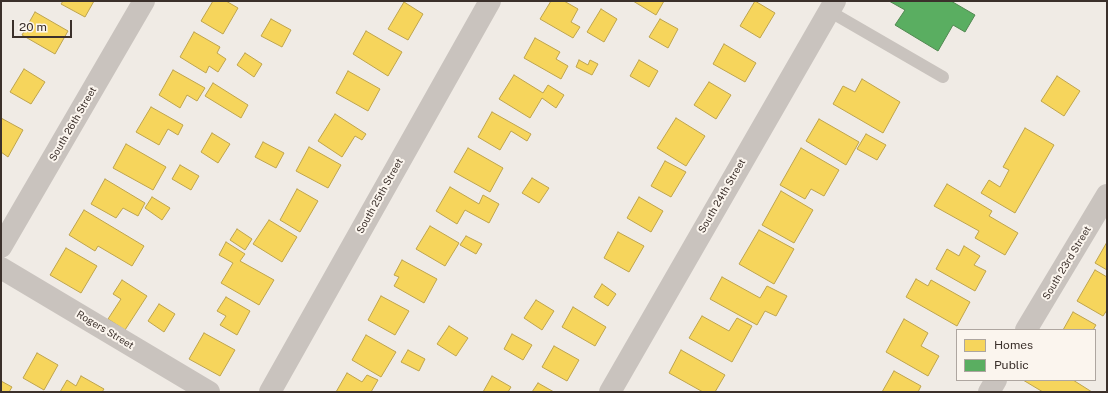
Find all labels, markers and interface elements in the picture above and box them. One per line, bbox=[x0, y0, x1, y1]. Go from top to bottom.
scale bar bbox=[14, 12, 74, 38]
text: 20 m bbox=[19, 20, 47, 34]
street label: South 26th Street bbox=[47, 85, 99, 163]
street label: South 25th Street bbox=[354, 156, 406, 236]
street label: South 24th Street bbox=[696, 157, 748, 235]
street label: South 23rd Street bbox=[1040, 224, 1094, 302]
street label: Rogers Street bbox=[74, 308, 136, 352]
legend bbox=[956, 329, 1096, 381]
text: Homes bbox=[994, 338, 1033, 352]
text: Public bbox=[994, 358, 1029, 372]

